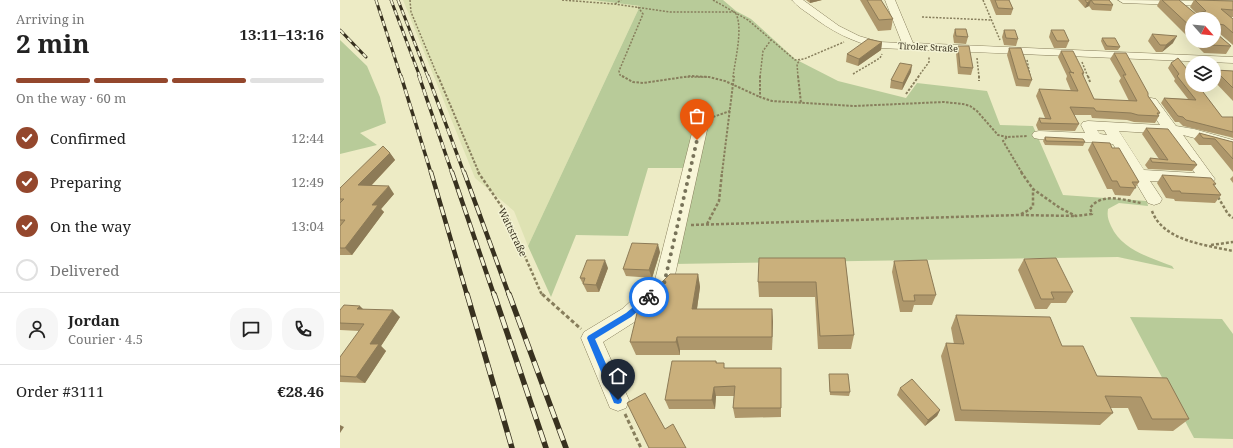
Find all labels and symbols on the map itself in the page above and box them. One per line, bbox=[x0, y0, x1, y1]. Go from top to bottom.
north arrow bbox=[1185, 12, 1221, 48]
street label: Tiroler Straße bbox=[898, 39, 958, 55]
pin bbox=[680, 99, 714, 140]
street label: Wattstraße bbox=[495, 205, 531, 259]
courier bbox=[629, 277, 669, 317]
pin bbox=[601, 359, 635, 400]

